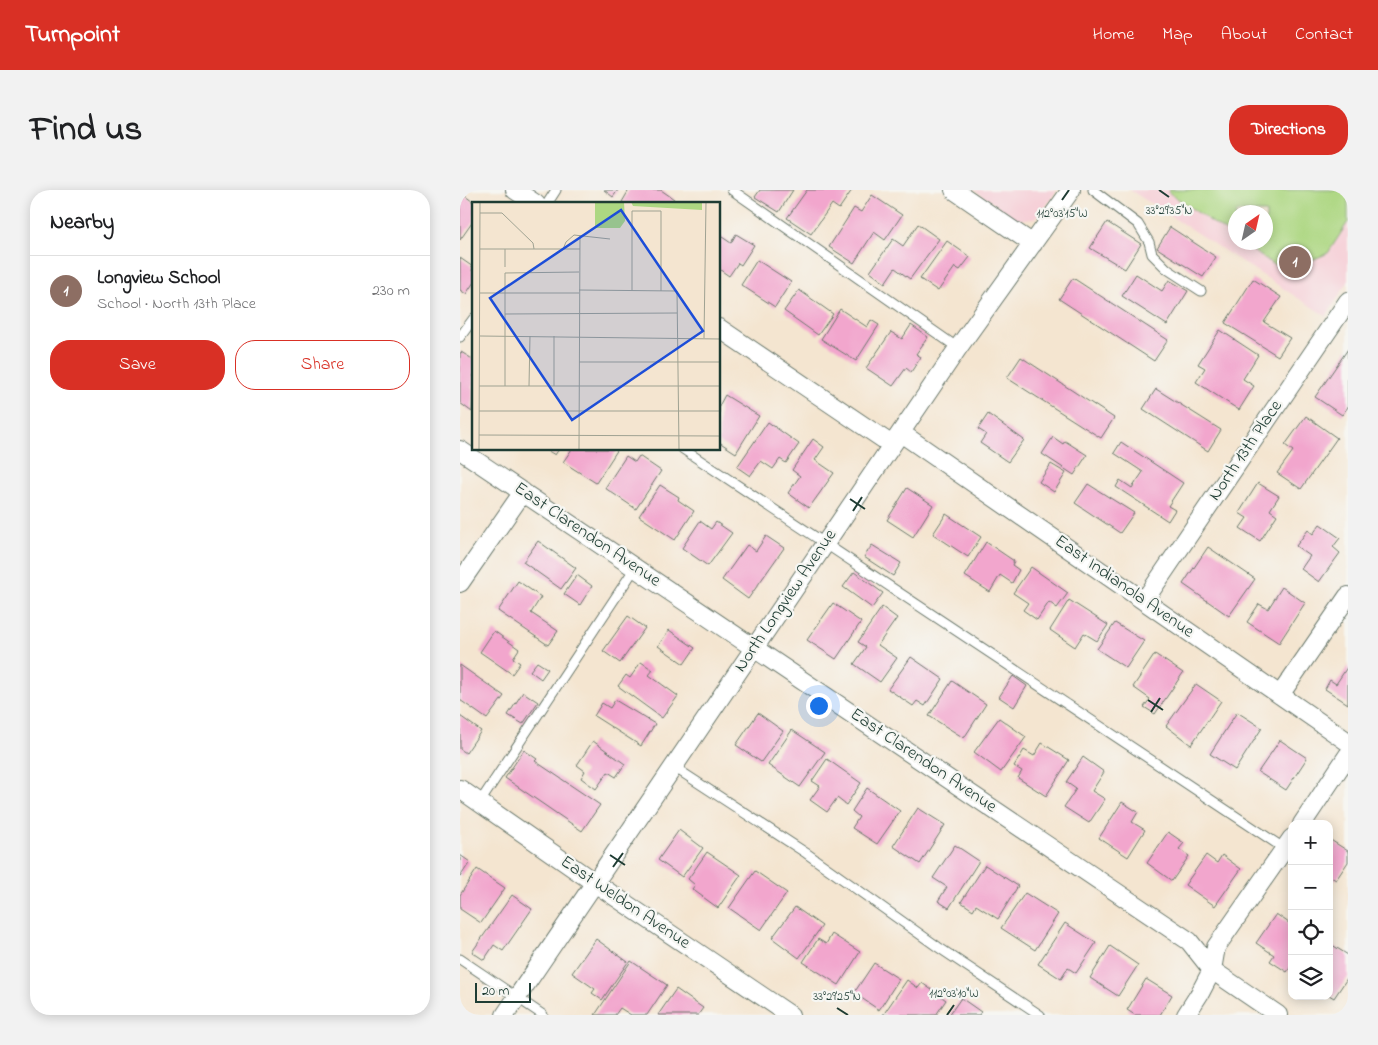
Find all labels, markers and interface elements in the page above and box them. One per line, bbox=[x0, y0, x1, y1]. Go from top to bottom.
text: Turnpoint bbox=[25, 18, 120, 53]
text: Home bbox=[1093, 22, 1134, 48]
text: Map bbox=[1162, 22, 1193, 48]
text: About bbox=[1221, 22, 1267, 48]
text: Contact bbox=[1295, 22, 1353, 48]
text: Find us bbox=[30, 105, 142, 156]
button: Directions bbox=[1229, 105, 1348, 155]
inset map bbox=[472, 202, 720, 450]
text: 33°29'35"N bbox=[1146, 202, 1192, 220]
text: 112°03'15"W bbox=[1036, 205, 1088, 223]
north arrow bbox=[1228, 205, 1273, 250]
text: Nearby bbox=[50, 208, 114, 238]
pin: 1 bbox=[1279, 243, 1311, 281]
text: Longview School bbox=[97, 265, 220, 292]
text: 1 bbox=[63, 279, 69, 303]
text: 230 m bbox=[372, 279, 410, 303]
text: School · North 13th Place bbox=[97, 292, 256, 316]
button: Save bbox=[50, 340, 225, 390]
button: Share bbox=[235, 340, 410, 390]
street label: North 13th Place bbox=[1203, 395, 1290, 507]
street label: East Clarendon Avenue bbox=[508, 476, 666, 594]
street label: North Longview Avenue bbox=[728, 523, 845, 678]
street label: East Indianola Avenue bbox=[1049, 529, 1200, 646]
your location bbox=[806, 693, 832, 719]
street label: East Clarendon Avenue bbox=[844, 702, 1002, 820]
map controls bbox=[1288, 820, 1333, 1000]
button: + bbox=[1288, 820, 1333, 865]
street label: East Weldon Avenue bbox=[555, 850, 696, 957]
button: − bbox=[1288, 865, 1333, 910]
button: locate bbox=[1288, 910, 1333, 955]
button: layers bbox=[1288, 955, 1333, 1000]
scale bar bbox=[475, 980, 531, 1003]
text: 20 m bbox=[482, 981, 509, 1002]
text: 112°03'10"W bbox=[929, 985, 979, 1003]
text: 33°29'25"N bbox=[813, 988, 861, 1006]

